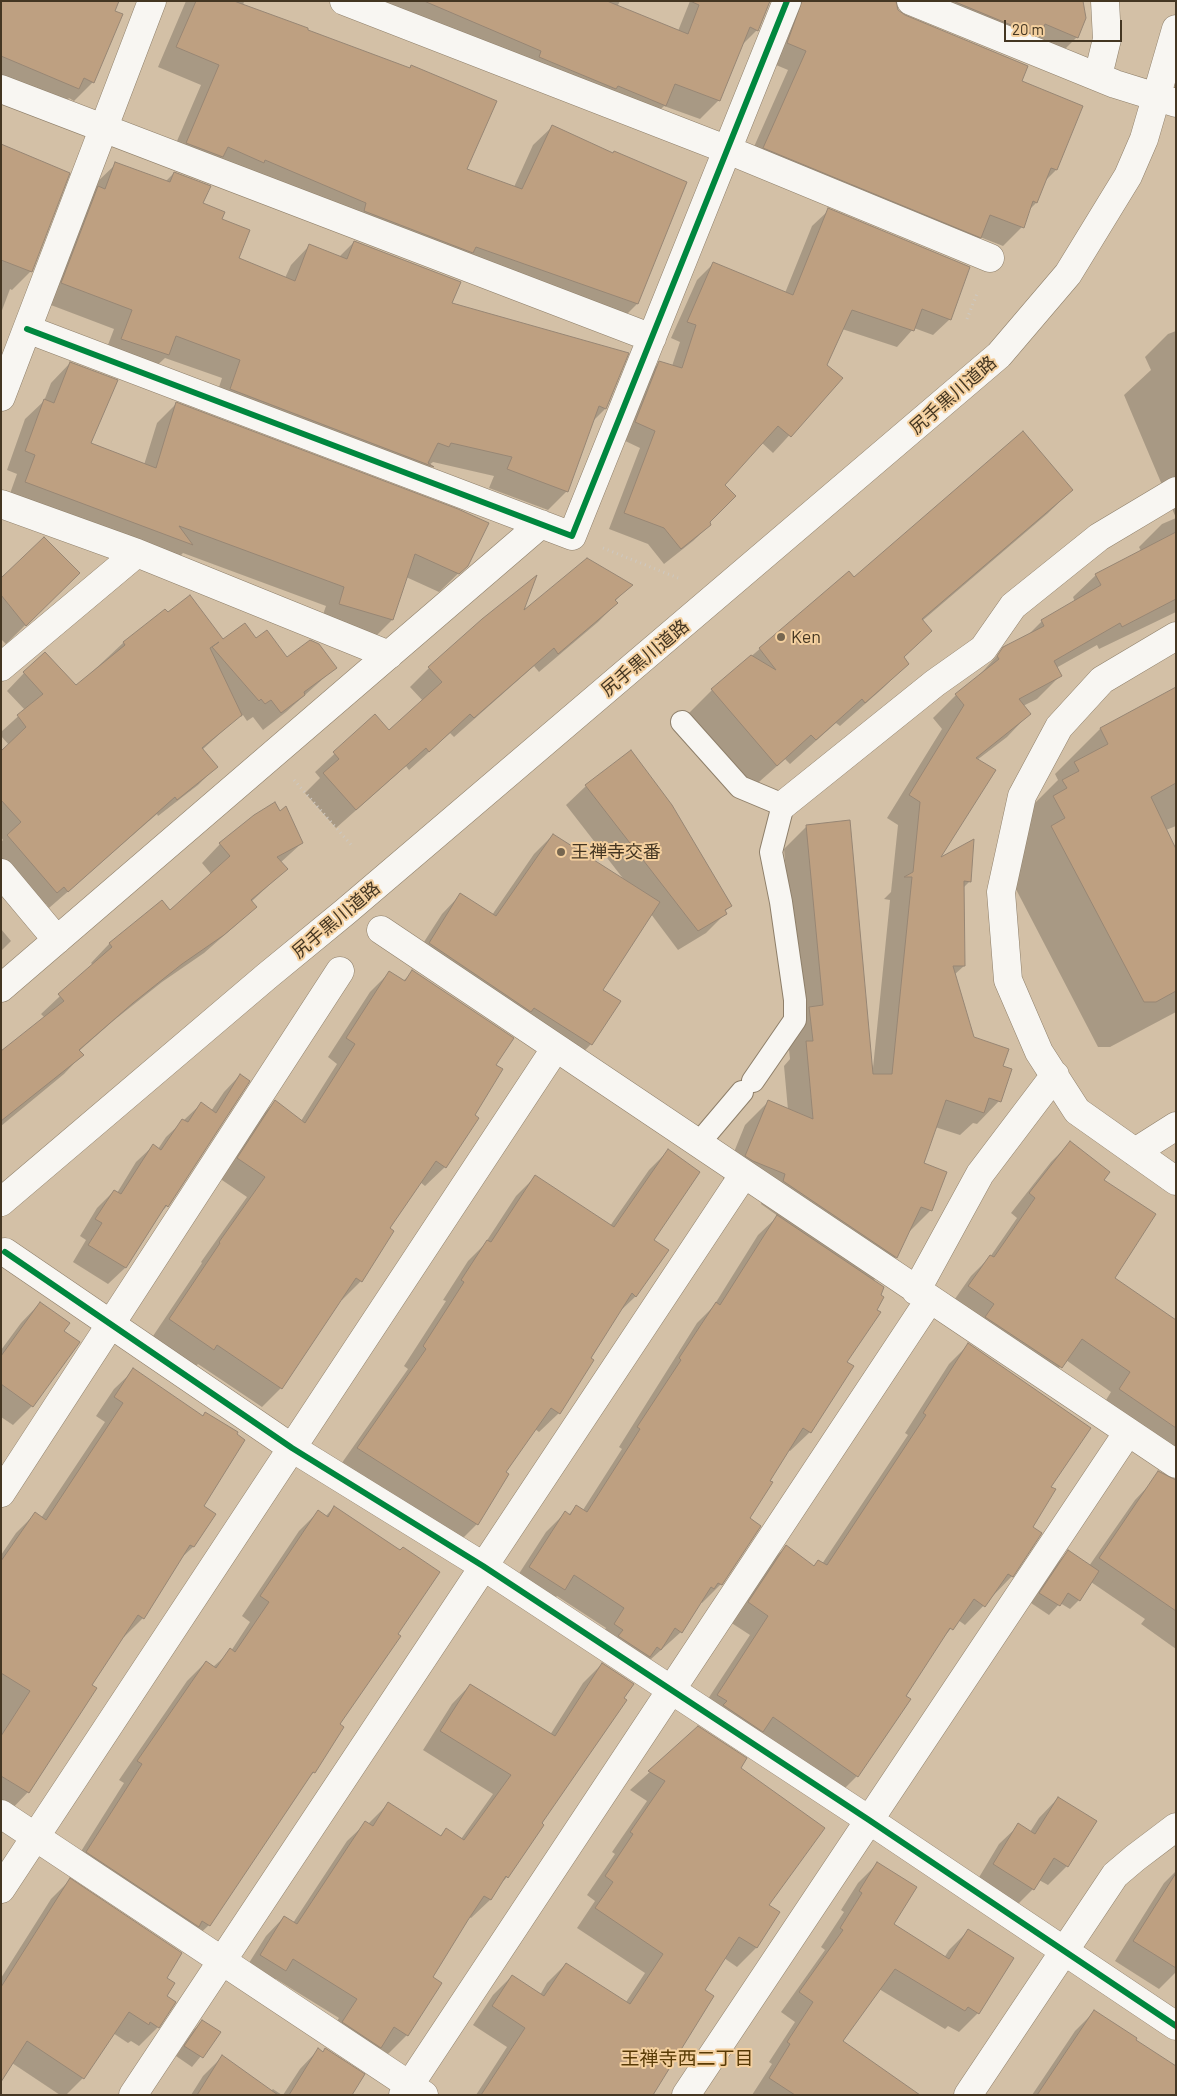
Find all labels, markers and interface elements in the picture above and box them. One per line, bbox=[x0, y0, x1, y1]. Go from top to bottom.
scale bar bbox=[1007, 10, 1124, 42]
text: 20 m bbox=[1012, 20, 1044, 38]
street label: 尻手黒川道路 bbox=[905, 351, 1001, 439]
street label: 尻手黒川道路 bbox=[597, 615, 693, 701]
place label: Ken bbox=[791, 626, 821, 648]
marker: Ken bbox=[775, 631, 787, 643]
place label: 王禅寺交番 bbox=[571, 841, 661, 863]
marker: 王禅寺交番 bbox=[555, 846, 567, 858]
street label: 尻手黒川道路 bbox=[288, 877, 384, 963]
district label: 王禅寺西二丁目 bbox=[621, 2048, 753, 2070]

